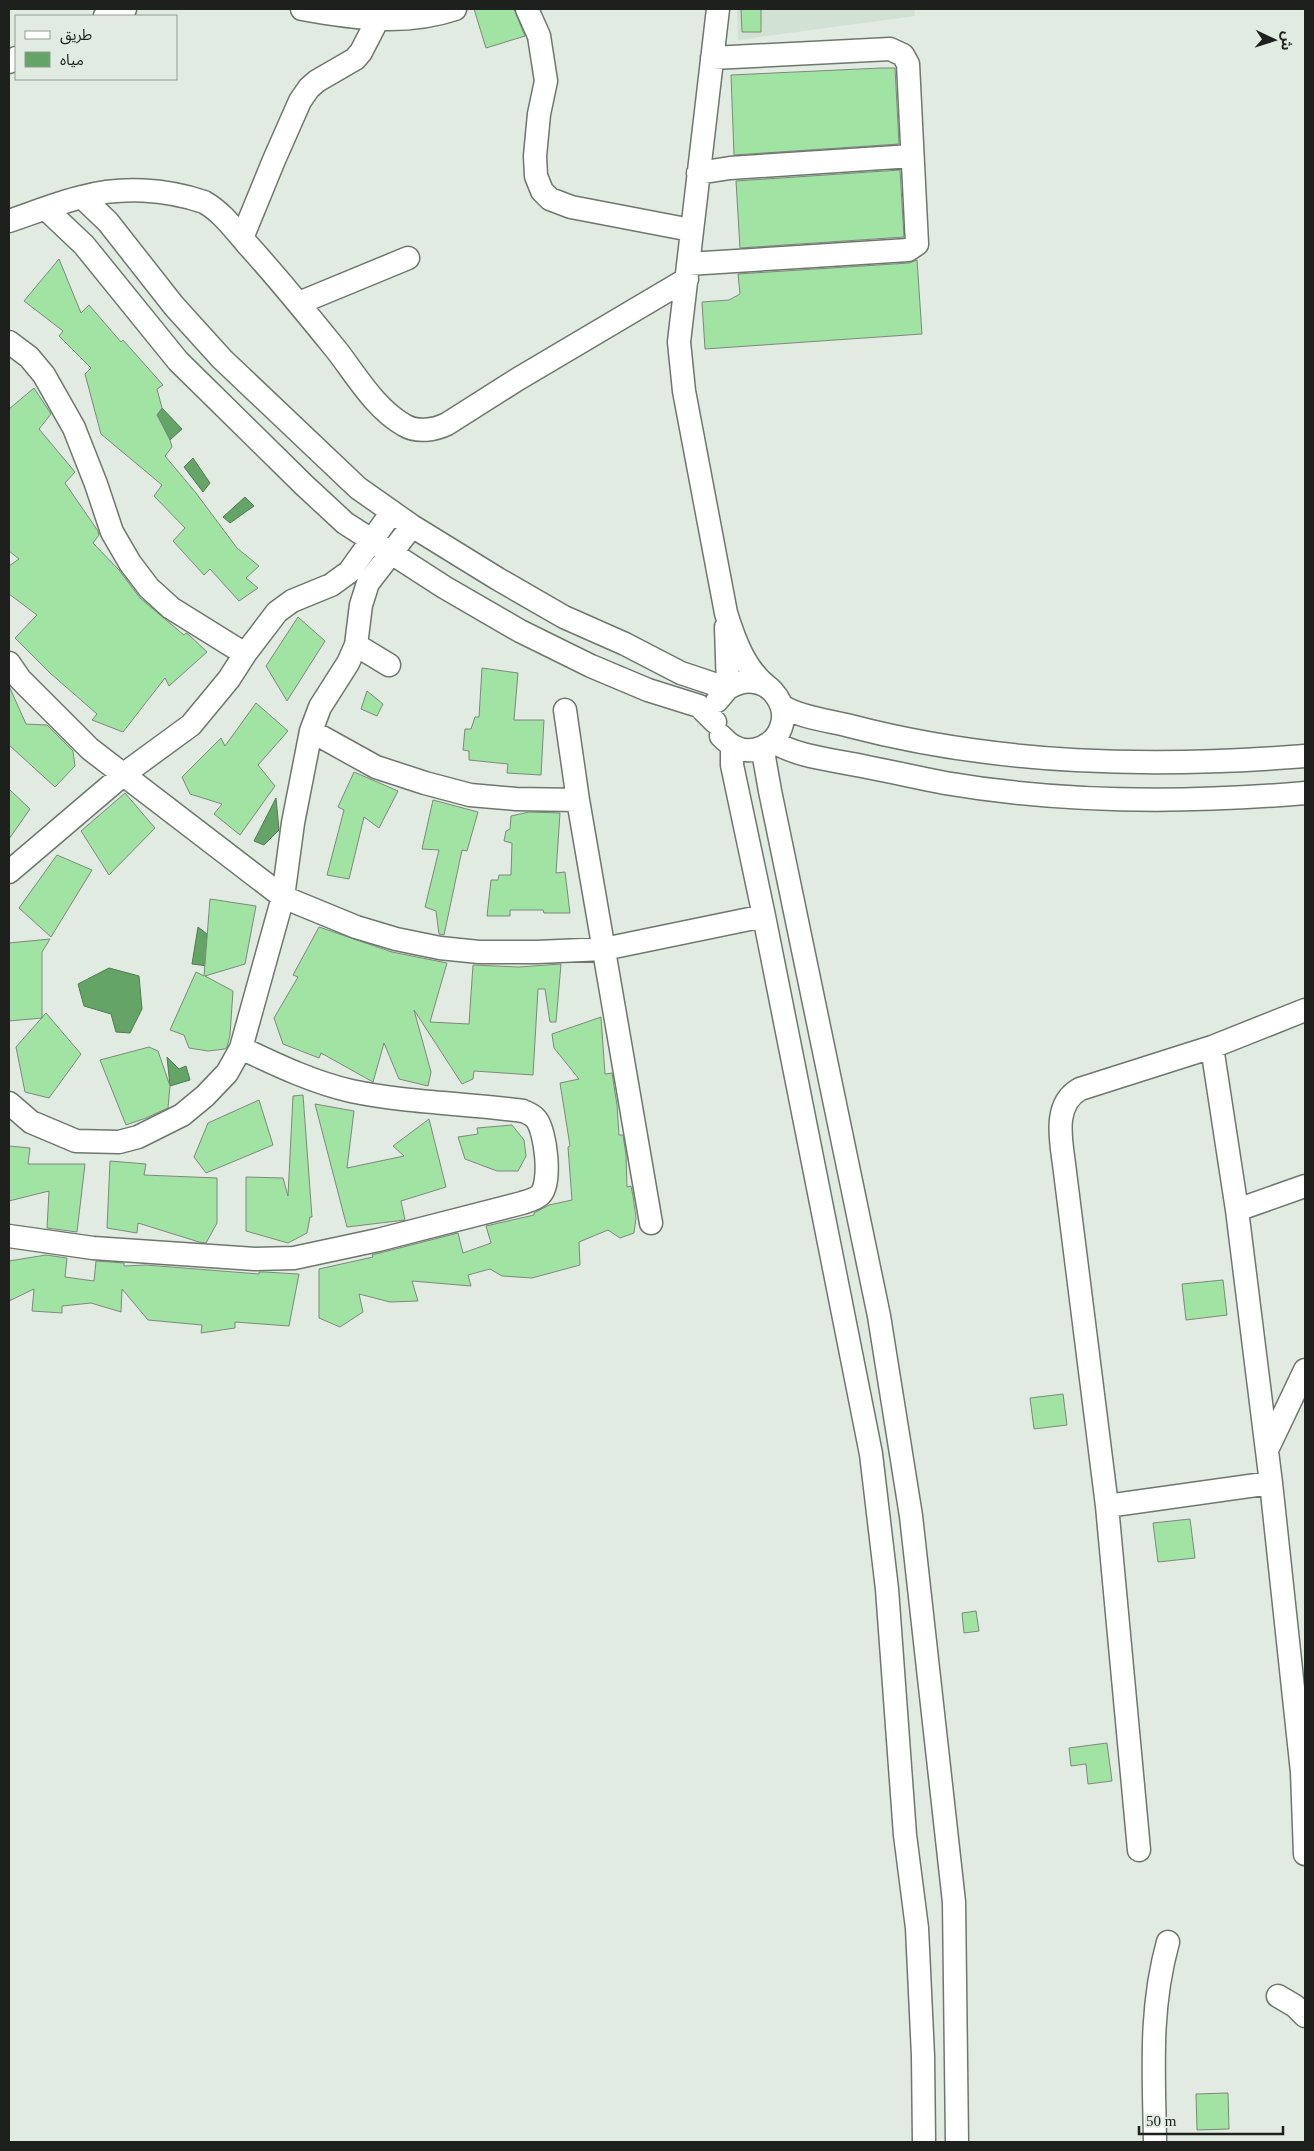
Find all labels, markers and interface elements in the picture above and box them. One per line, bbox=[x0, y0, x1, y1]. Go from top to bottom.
legend bbox=[15, 15, 178, 80]
north arrow bbox=[1249, 15, 1299, 65]
text: طريق bbox=[60, 27, 92, 45]
text: ش bbox=[1278, 31, 1295, 51]
text: مياه bbox=[60, 52, 84, 68]
scale bar bbox=[1139, 2104, 1283, 2136]
text: 50 m bbox=[1146, 2113, 1177, 2129]

